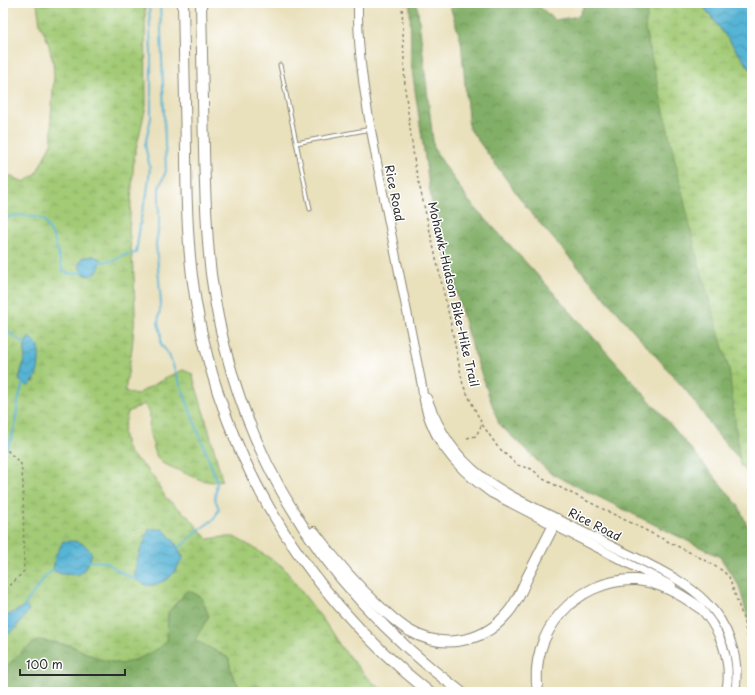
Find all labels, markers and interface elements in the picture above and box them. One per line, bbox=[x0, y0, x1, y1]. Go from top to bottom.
street label: Rice Road bbox=[381, 163, 409, 223]
street label: Mohawk-Hudson Bike-Hike Trail bbox=[424, 200, 484, 388]
street label: Rice Road bbox=[565, 503, 625, 545]
scale bar bbox=[20, 651, 125, 677]
text: 100 m bbox=[26, 655, 63, 673]

